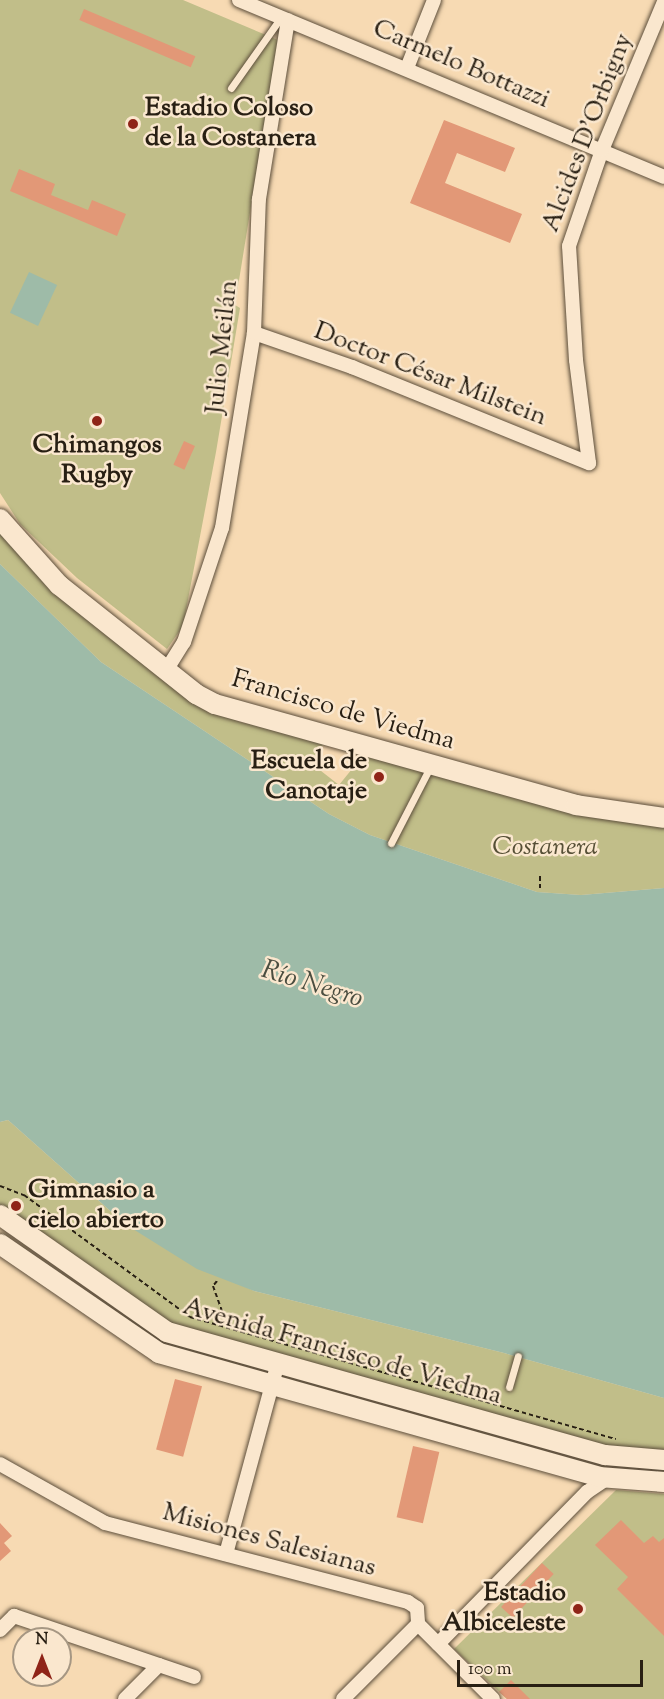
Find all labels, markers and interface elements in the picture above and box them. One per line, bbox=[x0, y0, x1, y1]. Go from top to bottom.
street label: Carmelo Bottazzi bbox=[368, 14, 554, 116]
street label: Alcides D'Orbigny bbox=[536, 29, 640, 237]
place label: Estadio Coloso de la Costanera bbox=[145, 93, 316, 154]
marker: Estadio Coloso de la Costanera bbox=[126, 117, 140, 131]
street label: Julio Meilán bbox=[200, 279, 246, 415]
street label: Doctor César Milstein bbox=[309, 316, 551, 434]
marker: Chimangos Rugby bbox=[90, 414, 104, 428]
place label: Chimangos Rugby bbox=[32, 430, 162, 491]
street label: Francisco de Viedma bbox=[228, 664, 458, 758]
place label: Escuela de Canotaje bbox=[251, 746, 367, 808]
marker: Escuela de Canotaje bbox=[372, 770, 386, 784]
park label: Costanera bbox=[492, 832, 598, 864]
water label: Río Negro bbox=[257, 954, 367, 1016]
place label: Gimnasio a cielo abierto bbox=[28, 1175, 164, 1236]
marker: Gimnasio a cielo abierto bbox=[9, 1199, 23, 1213]
street label: Avenida Francisco de Viedma bbox=[179, 1291, 505, 1413]
street label: Misiones Salesianas bbox=[159, 1498, 379, 1584]
place label: Estadio Albiceleste bbox=[442, 1578, 566, 1640]
marker: Estadio Albiceleste bbox=[571, 1602, 585, 1616]
north arrow bbox=[12, 1627, 72, 1687]
text: N bbox=[36, 1629, 48, 1652]
scale bar bbox=[460, 1648, 646, 1686]
text: 100 m bbox=[468, 1657, 512, 1683]

